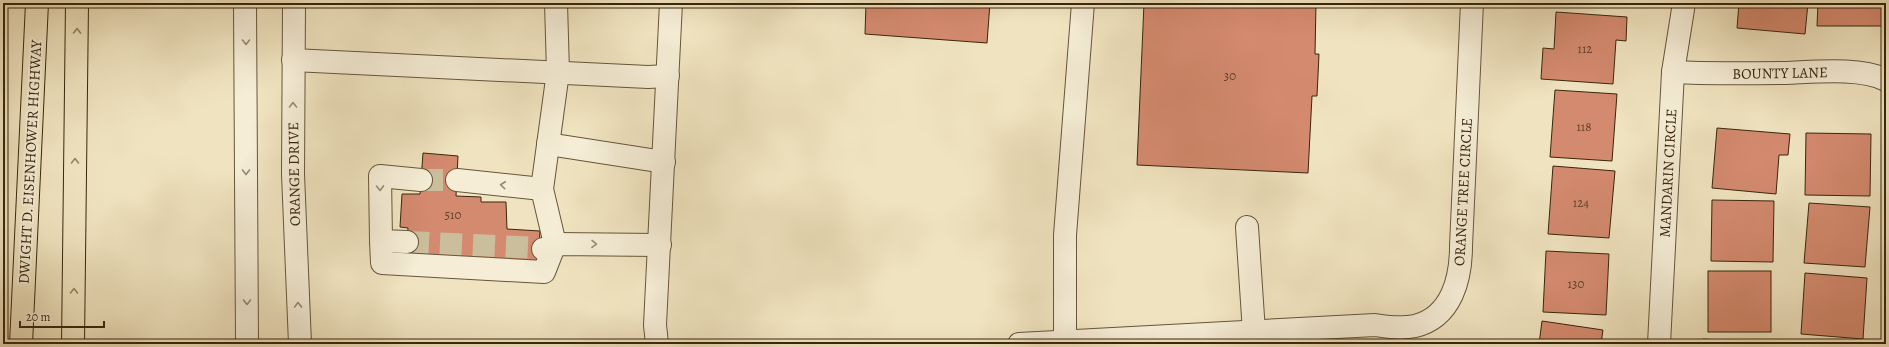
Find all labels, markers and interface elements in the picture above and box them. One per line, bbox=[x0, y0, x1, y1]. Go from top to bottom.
one-way arrow bbox=[73, 28, 81, 34]
street label: DWIGHT D. EISENHOWER HIGHWAY bbox=[14, 39, 46, 285]
one-way arrow bbox=[242, 39, 250, 45]
house number: 112 bbox=[1577, 40, 1593, 57]
street label: BOUNTY LANE bbox=[1732, 62, 1828, 84]
house number: 30 bbox=[1224, 67, 1236, 84]
one-way arrow bbox=[289, 102, 297, 108]
street label: MANDARIN CIRCLE bbox=[1655, 108, 1681, 238]
street label: ORANGE TREE CIRCLE bbox=[1449, 117, 1477, 267]
house number: 118 bbox=[1576, 118, 1592, 135]
street label: ORANGE DRIVE bbox=[283, 122, 305, 226]
one-way arrow bbox=[71, 158, 79, 164]
one-way arrow bbox=[242, 169, 250, 175]
one-way arrow bbox=[500, 181, 506, 190]
one-way arrow bbox=[376, 185, 384, 191]
house number: 124 bbox=[1573, 194, 1589, 211]
house number: 510 bbox=[445, 206, 462, 223]
one-way arrow bbox=[591, 240, 597, 248]
house number: 130 bbox=[1568, 275, 1584, 292]
one-way arrow bbox=[70, 288, 78, 294]
one-way arrow bbox=[243, 299, 251, 305]
one-way arrow bbox=[294, 302, 302, 308]
scale bar bbox=[20, 303, 104, 329]
text: 20 m bbox=[26, 309, 50, 325]

